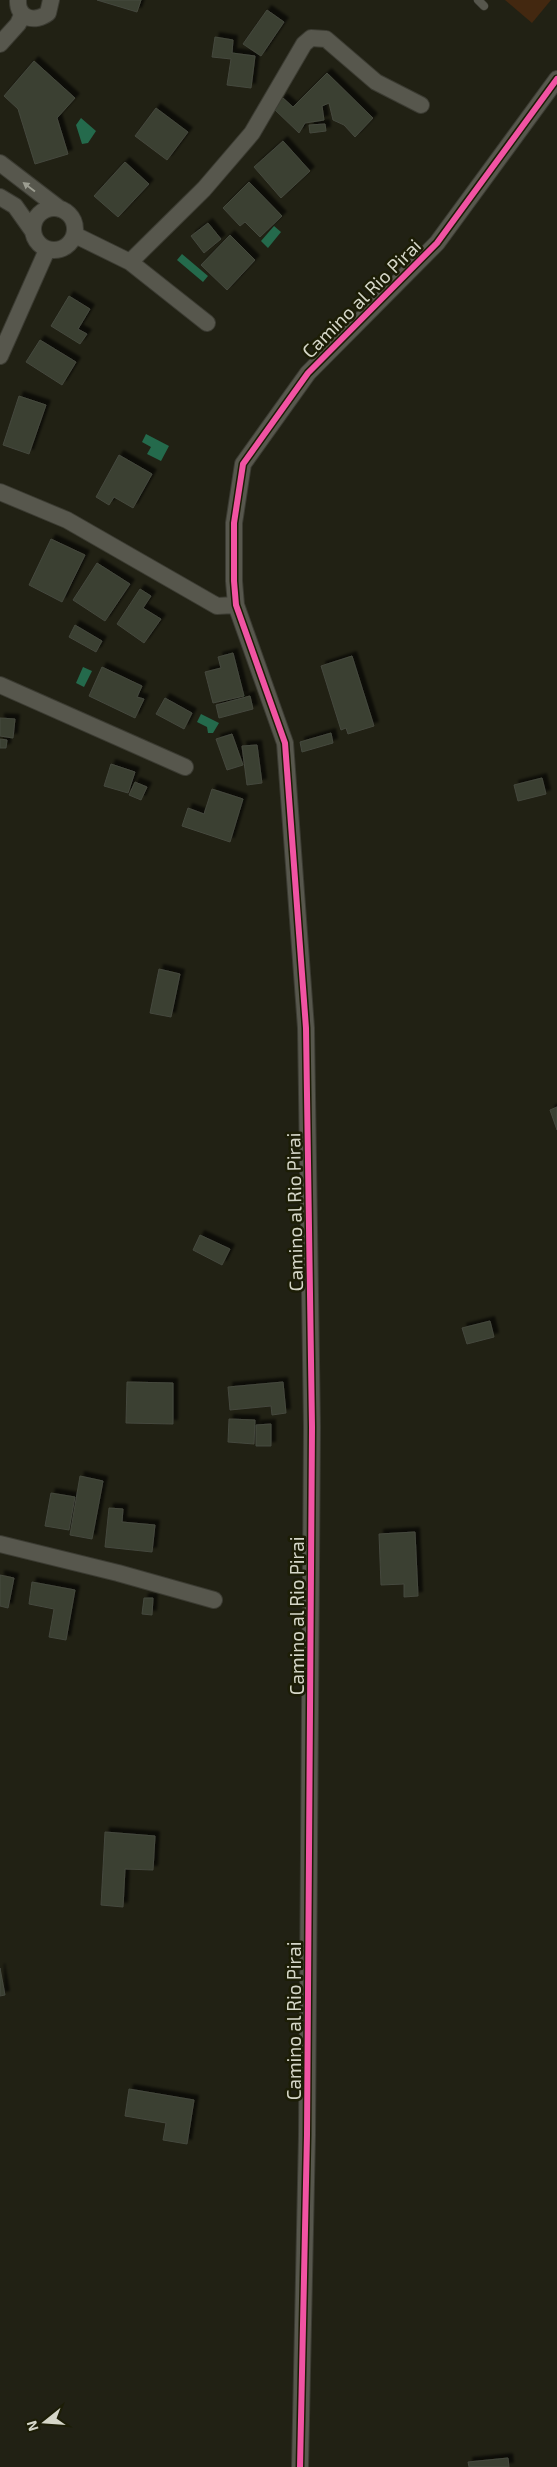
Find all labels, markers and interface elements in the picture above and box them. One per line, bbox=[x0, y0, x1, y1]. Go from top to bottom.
one-way arrow bbox=[23, 181, 36, 192]
street label: Camino al Rio Pirai bbox=[297, 234, 425, 362]
street label: Camino al Rio Pirai bbox=[281, 1132, 307, 1292]
street label: Camino al Rio Pirai bbox=[285, 1537, 308, 1695]
street label: Camino al Rio Pirai bbox=[282, 1942, 305, 2100]
north arrow bbox=[20, 2397, 70, 2447]
text: N bbox=[22, 2419, 42, 2433]

